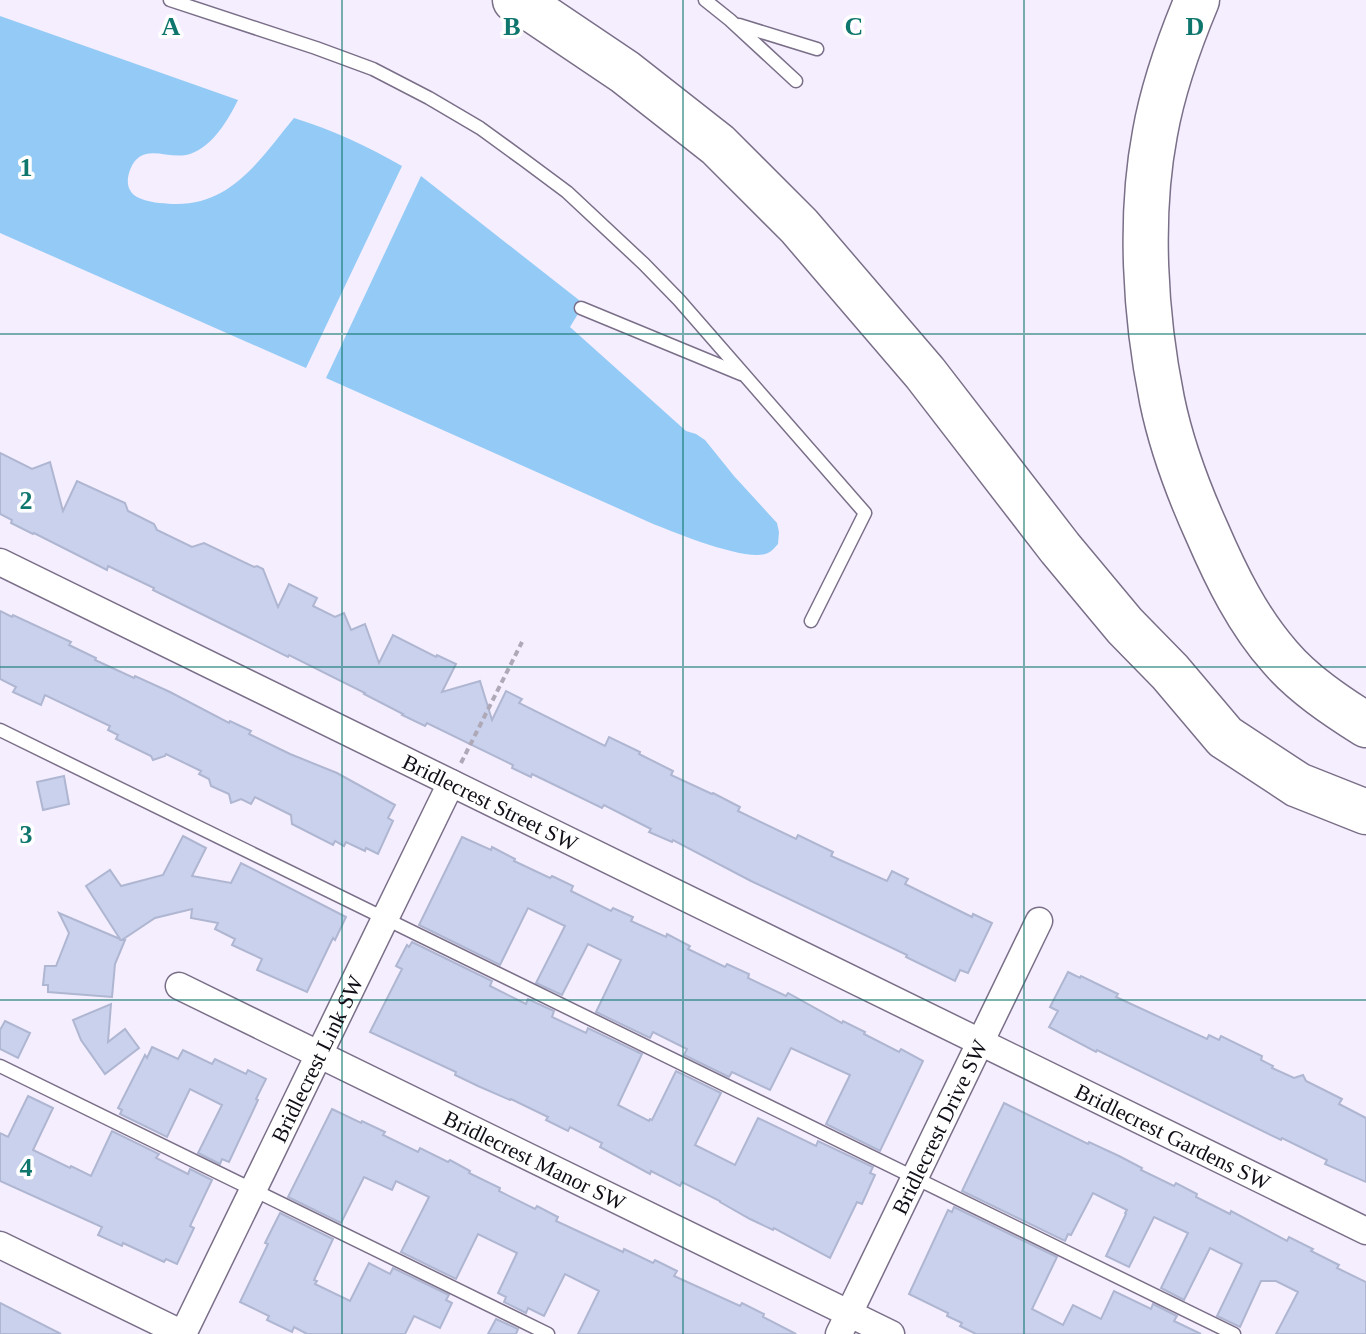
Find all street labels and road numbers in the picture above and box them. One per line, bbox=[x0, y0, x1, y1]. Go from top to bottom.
street label: Bridlecrest Street SW bbox=[399, 749, 582, 856]
street label: Bridlecrest Link SW bbox=[266, 971, 368, 1146]
street label: Bridlecrest Drive SW bbox=[886, 1036, 992, 1218]
street label: Bridlecrest Gardens SW bbox=[1071, 1078, 1275, 1195]
street label: Bridlecrest Manor SW bbox=[440, 1105, 630, 1215]

